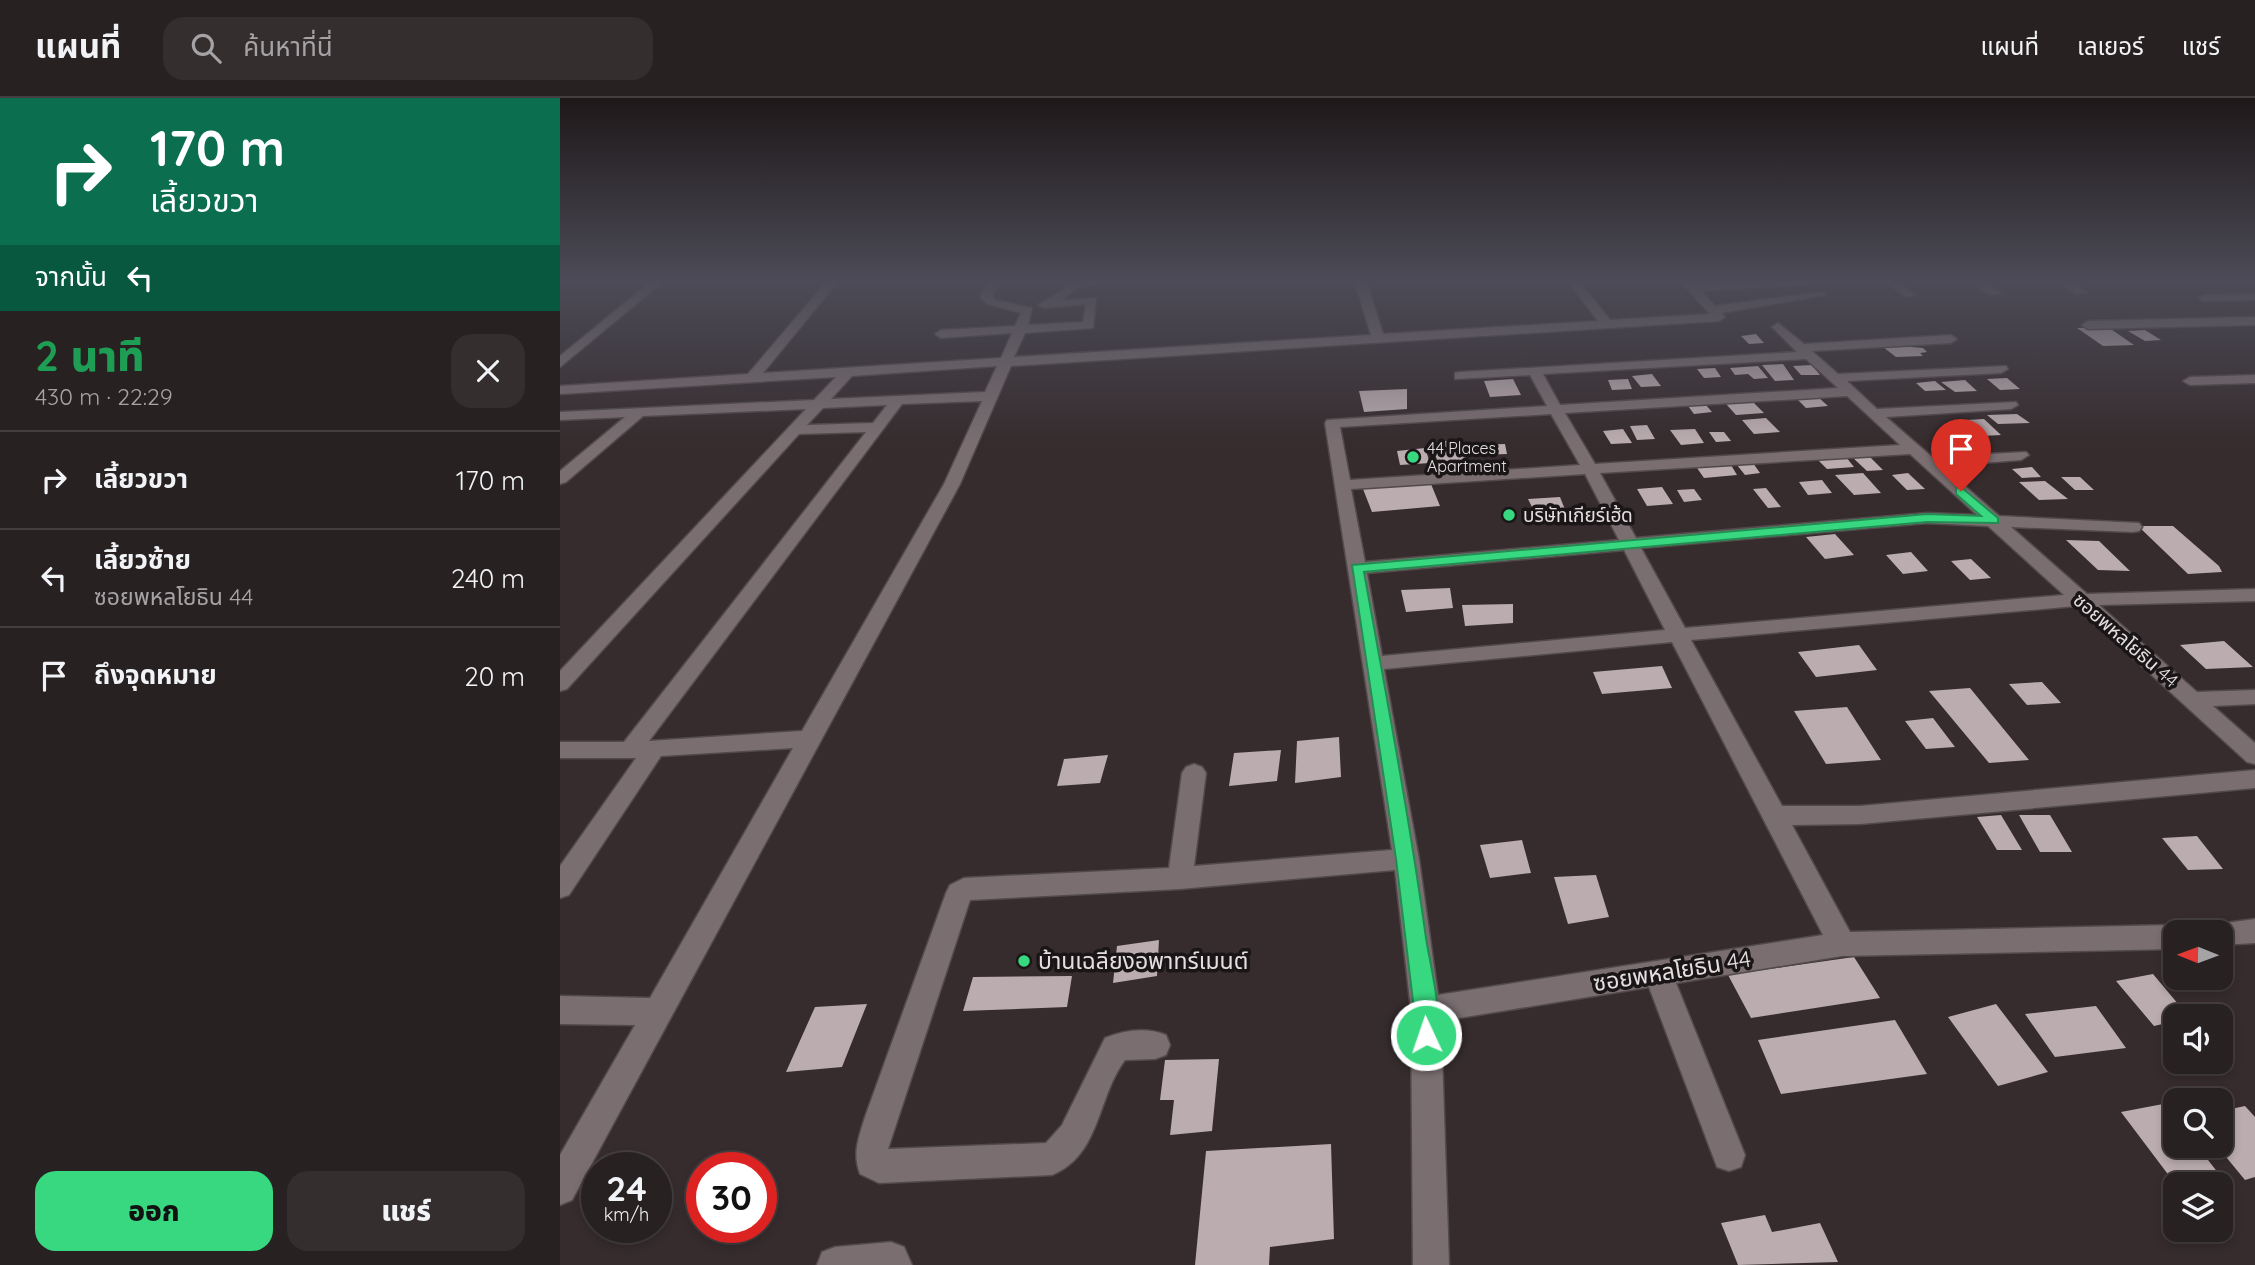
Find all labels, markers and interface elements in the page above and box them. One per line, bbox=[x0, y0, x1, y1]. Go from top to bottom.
search box bbox=[163, 17, 653, 80]
text: แผนที่ bbox=[35, 25, 121, 66]
icon: search bbox=[187, 29, 225, 67]
text: ค้นหาที่นี่ bbox=[243, 30, 333, 63]
text: แผนที่ bbox=[1981, 31, 2039, 61]
text: เลเยอร์ bbox=[2077, 31, 2144, 61]
text: แชร์ bbox=[2182, 31, 2220, 61]
text: 170 m bbox=[150, 117, 285, 178]
icon: right bbox=[35, 126, 126, 217]
text: เลี้ยวขวา bbox=[150, 180, 258, 220]
icon: left bbox=[121, 259, 159, 297]
text: จากนั้น bbox=[35, 260, 107, 293]
text: 2 นาที bbox=[35, 329, 144, 382]
button: close bbox=[451, 334, 525, 408]
text: 430 m · 22:29 bbox=[35, 382, 173, 411]
pin bbox=[1931, 419, 1991, 491]
icon: arrive bbox=[1942, 430, 1980, 468]
place label: 44 Places Apartment bbox=[1427, 438, 1507, 476]
marker: 44 Places Apartment bbox=[1405, 449, 1421, 465]
icon: right bbox=[35, 461, 73, 499]
text: เลี้ยวขวา bbox=[94, 462, 188, 495]
text: 170 m bbox=[456, 464, 525, 497]
place label: บริษัทเกียร์เฮ้ด bbox=[1523, 503, 1633, 527]
marker: บริษัทเกียร์เฮ้ด bbox=[1501, 507, 1517, 523]
text: เลี้ยวซ้าย bbox=[94, 543, 191, 576]
icon: left bbox=[35, 559, 73, 597]
text: 240 m bbox=[451, 562, 525, 595]
text: ซอยพหลโยธิน 44 bbox=[94, 582, 253, 611]
street label: ซอยพหลโยธิน 44 bbox=[2068, 588, 2184, 692]
icon: arrive bbox=[35, 657, 73, 695]
text: ถึงจุดหมาย bbox=[94, 658, 217, 691]
text: 20 m bbox=[464, 660, 525, 693]
north arrow bbox=[2163, 920, 2233, 990]
map controls bbox=[2163, 920, 2233, 1242]
street label: ซอยพหลโยธิน 44 bbox=[1591, 944, 1753, 997]
place label: บ้านเฉลียงอพาทร์เมนต์ bbox=[1038, 946, 1248, 975]
marker: บ้านเฉลียงอพาทร์เมนต์ bbox=[1016, 953, 1032, 969]
position arrow bbox=[1389, 998, 1463, 1072]
button: sound bbox=[2163, 1004, 2233, 1074]
button: search bbox=[2163, 1088, 2233, 1158]
speed limit sign: 30 bbox=[686, 1152, 777, 1243]
text: 24 bbox=[606, 1166, 647, 1210]
button: ออก bbox=[35, 1171, 273, 1251]
button: แชร์ bbox=[287, 1171, 525, 1251]
button: layers bbox=[2163, 1172, 2233, 1242]
text: km/h bbox=[604, 1203, 649, 1226]

